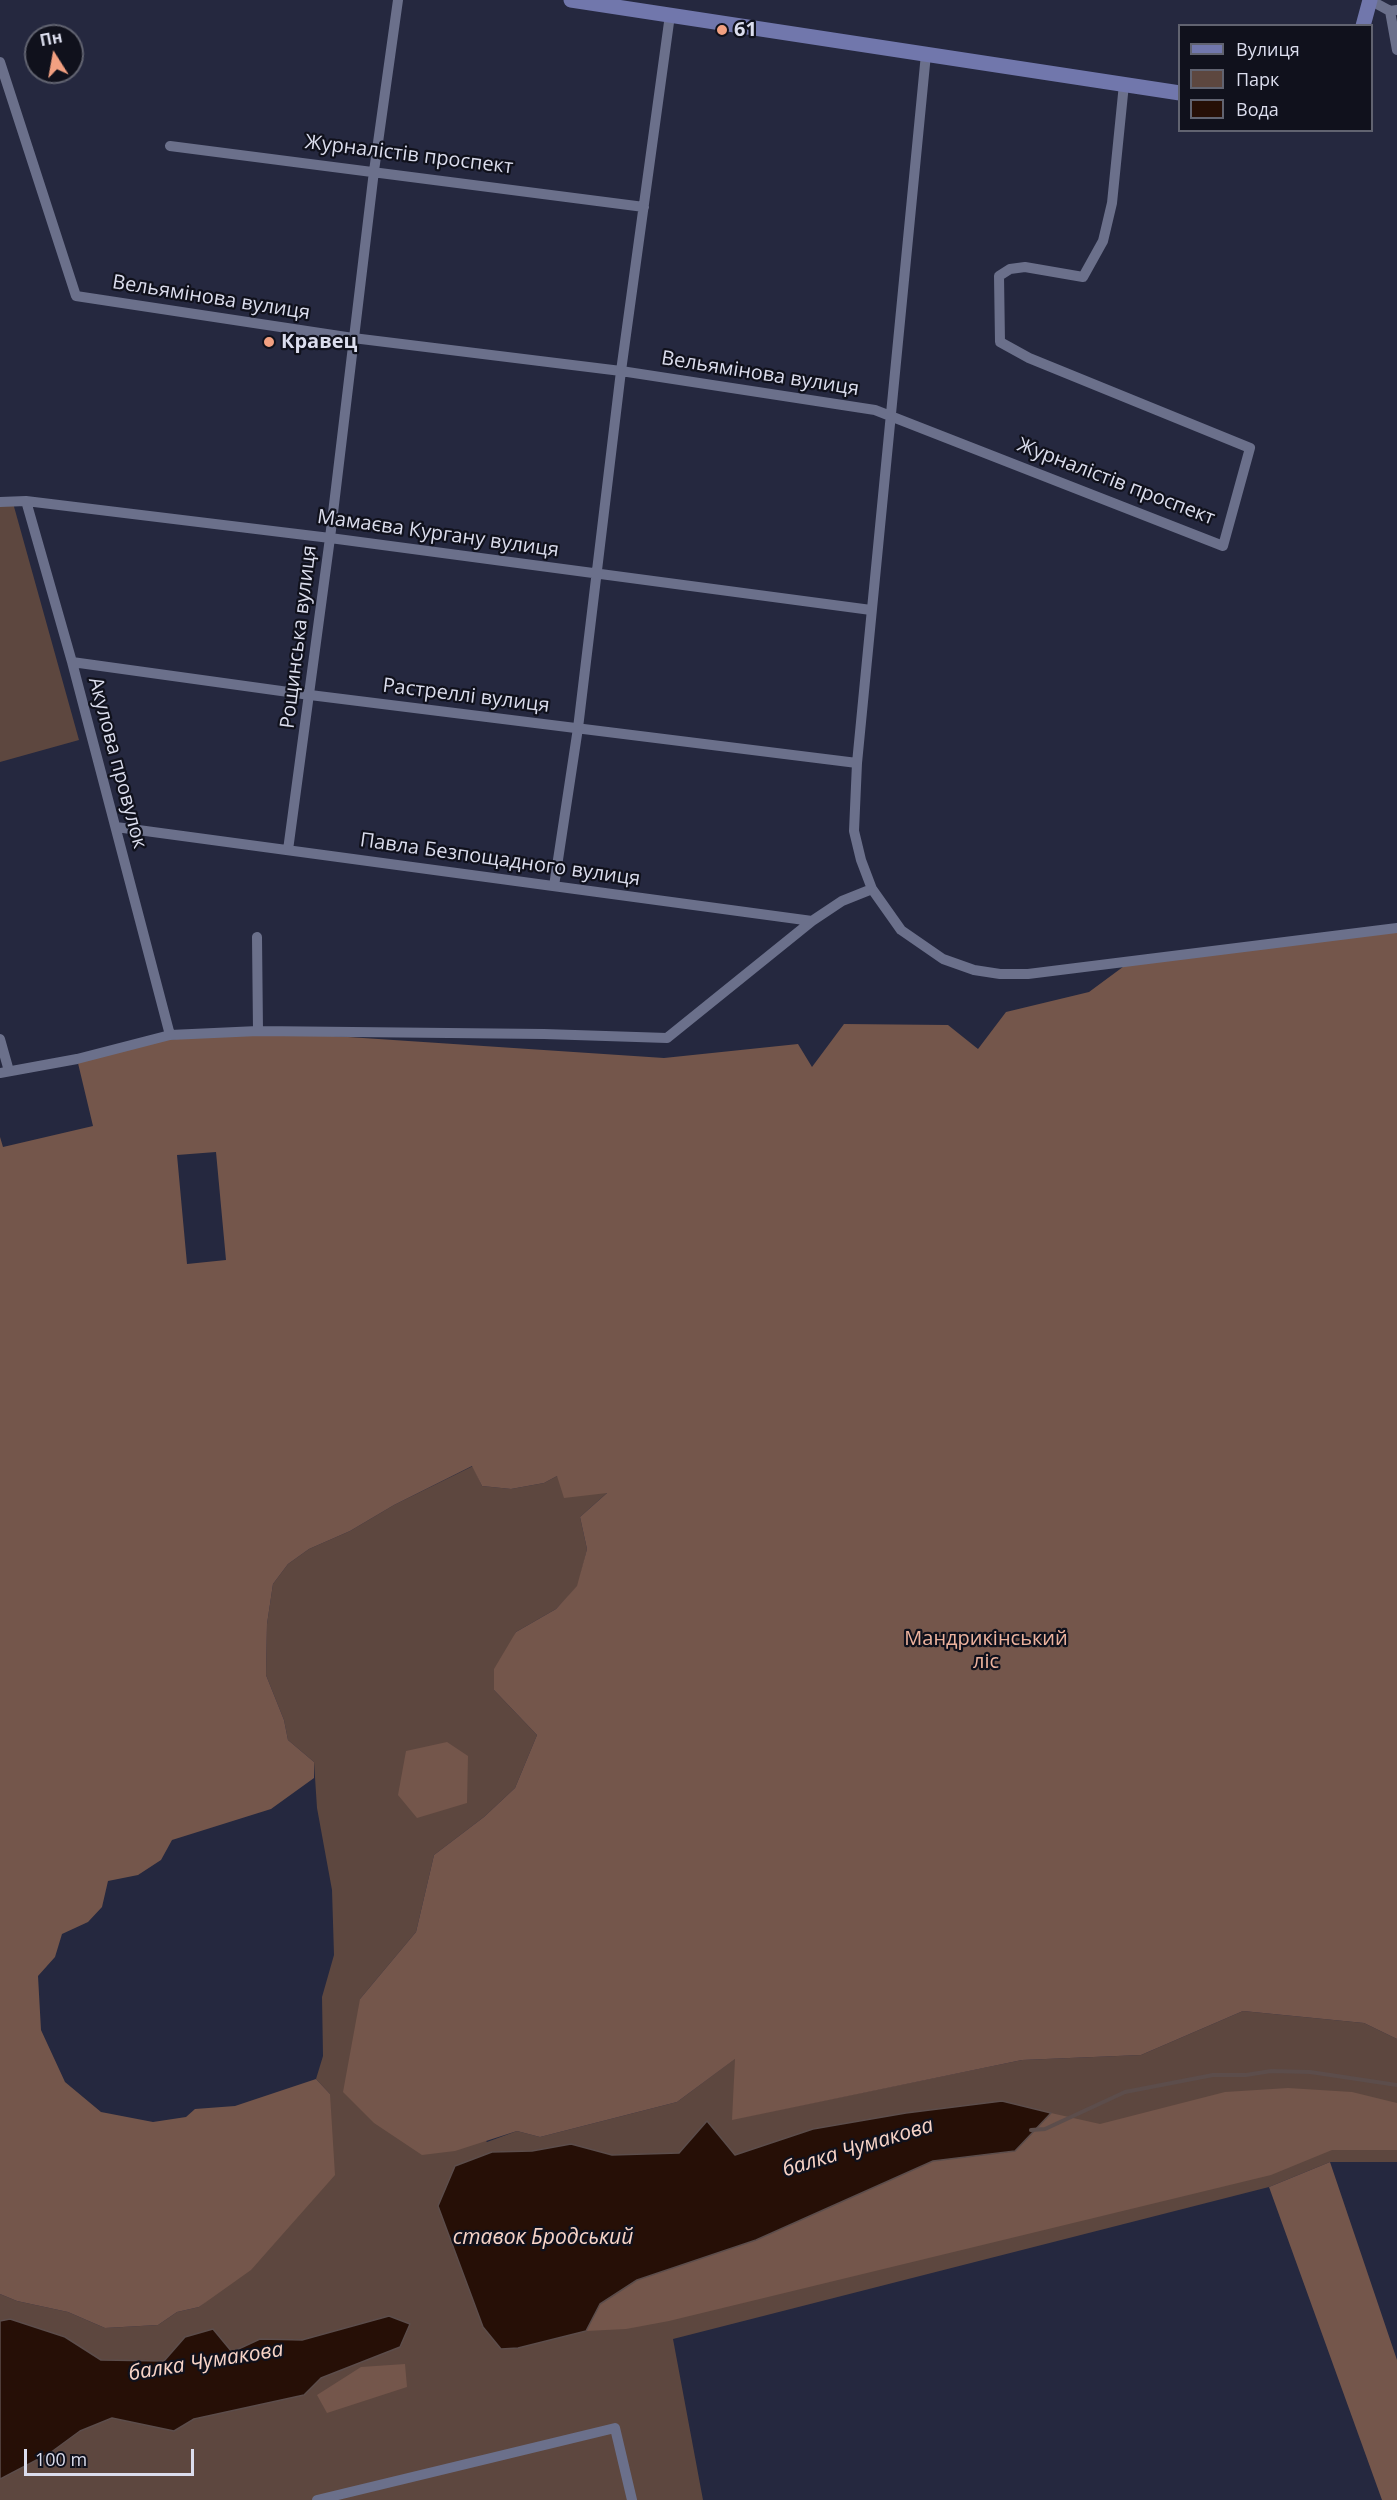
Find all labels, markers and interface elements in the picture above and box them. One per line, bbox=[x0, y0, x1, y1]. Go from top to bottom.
place label: 61 bbox=[734, 18, 757, 42]
marker: 61 bbox=[715, 23, 729, 37]
north arrow bbox=[24, 24, 84, 84]
legend bbox=[1178, 24, 1373, 132]
text: Пн bbox=[38, 25, 64, 51]
text: Вулиця bbox=[1236, 37, 1300, 61]
text: Парк bbox=[1236, 67, 1279, 91]
text: Вода bbox=[1236, 97, 1279, 121]
street label: Журналістів проспект bbox=[303, 130, 515, 180]
street label: Вельямінова вулиця bbox=[110, 271, 312, 325]
place label: Кравец bbox=[281, 330, 357, 354]
marker: Кравец bbox=[262, 335, 276, 349]
street label: Вельямінова вулиця bbox=[659, 347, 861, 401]
street label: Журналістів проспект bbox=[1014, 433, 1218, 531]
street label: Мамаєва Кургану вулиця bbox=[316, 505, 560, 563]
street label: Рощинська вулиця bbox=[276, 544, 322, 730]
street label: Растреллі вулиця bbox=[381, 674, 551, 718]
street label: Акулова провулок bbox=[83, 675, 151, 851]
street label: Павла Безпощадного вулиця bbox=[358, 828, 642, 892]
park label: Мандрикінський ліс bbox=[904, 1627, 1068, 1674]
water label: балка Чумакова bbox=[779, 2113, 937, 2183]
water label: ставок Бродський bbox=[453, 2225, 633, 2251]
water label: балка Чумакова bbox=[127, 2337, 285, 2387]
scale bar bbox=[27, 2437, 196, 2475]
text: 100 m bbox=[35, 2447, 87, 2471]

